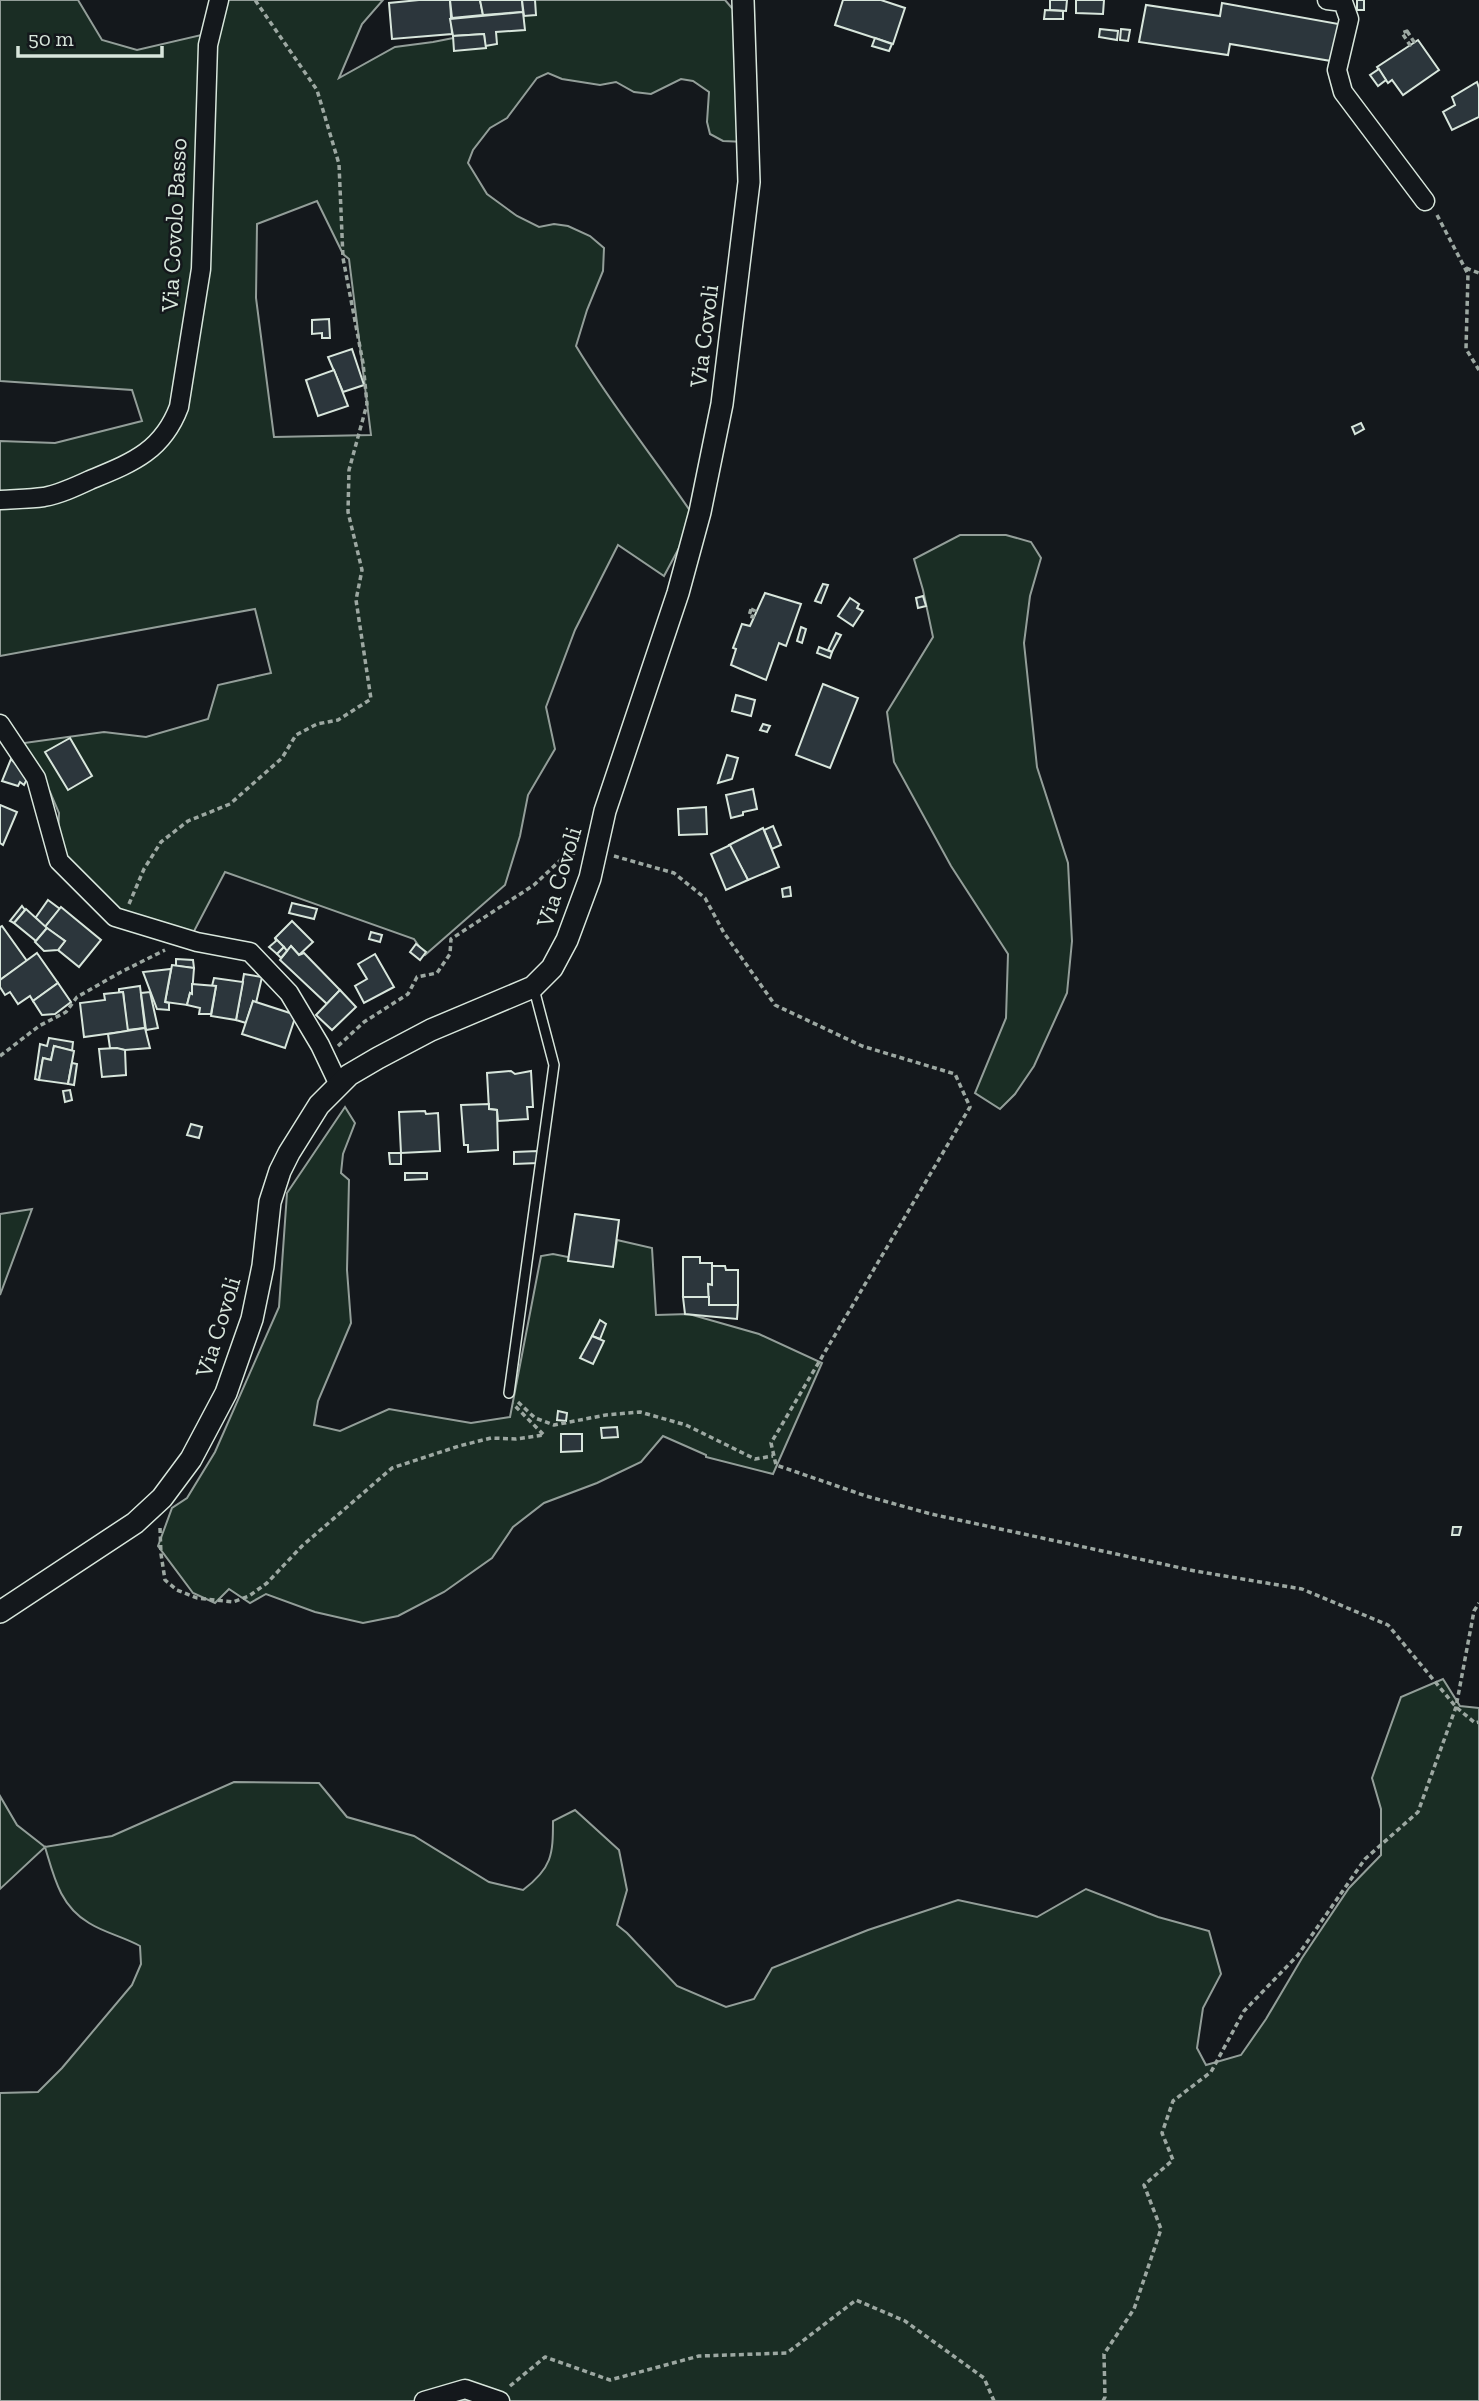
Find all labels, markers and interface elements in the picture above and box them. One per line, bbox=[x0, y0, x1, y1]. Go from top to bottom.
scale bar bbox=[18, 14, 161, 58]
text: 50 m bbox=[28, 26, 74, 51]
street label: Via Covolo Basso bbox=[154, 137, 193, 314]
street label: Via Covoli bbox=[683, 283, 724, 390]
street label: Via Covoli bbox=[529, 823, 588, 932]
street label: Via Covoli bbox=[188, 1273, 247, 1382]

